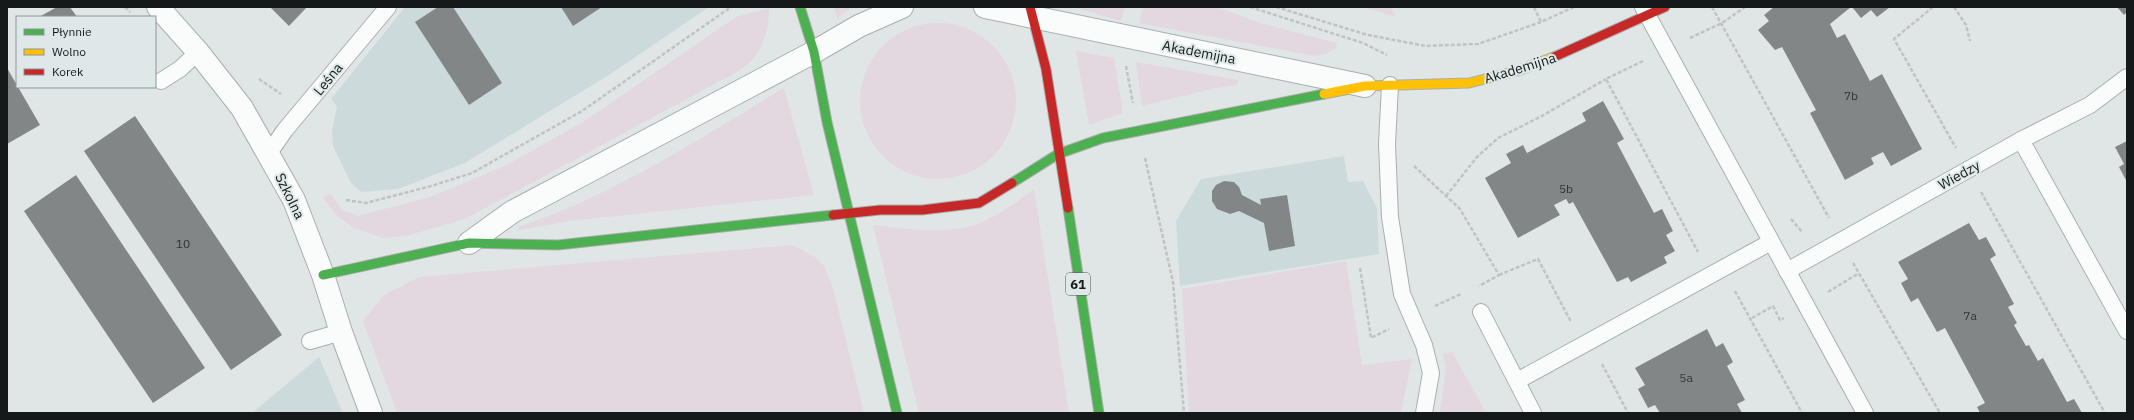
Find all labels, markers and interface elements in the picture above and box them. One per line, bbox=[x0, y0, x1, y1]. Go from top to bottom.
legend bbox=[16, 16, 156, 88]
text: Płynnie bbox=[52, 24, 92, 39]
street label: Akademijna bbox=[1161, 36, 1238, 68]
text: Wolno bbox=[52, 44, 86, 59]
street label: Akademijna bbox=[1482, 48, 1559, 87]
street label: Leśna bbox=[309, 59, 347, 99]
text: Korek bbox=[52, 64, 84, 79]
house number: 7b bbox=[1844, 88, 1858, 103]
street label: Wiedzy bbox=[1935, 156, 1983, 194]
street label: Szkolna bbox=[271, 170, 309, 222]
house number: 5b bbox=[1559, 181, 1573, 196]
house number: 10 bbox=[176, 236, 190, 251]
road number: 61 bbox=[1066, 273, 1090, 295]
house number: 7a bbox=[1963, 308, 1977, 323]
house number: 5a bbox=[1679, 370, 1693, 385]

